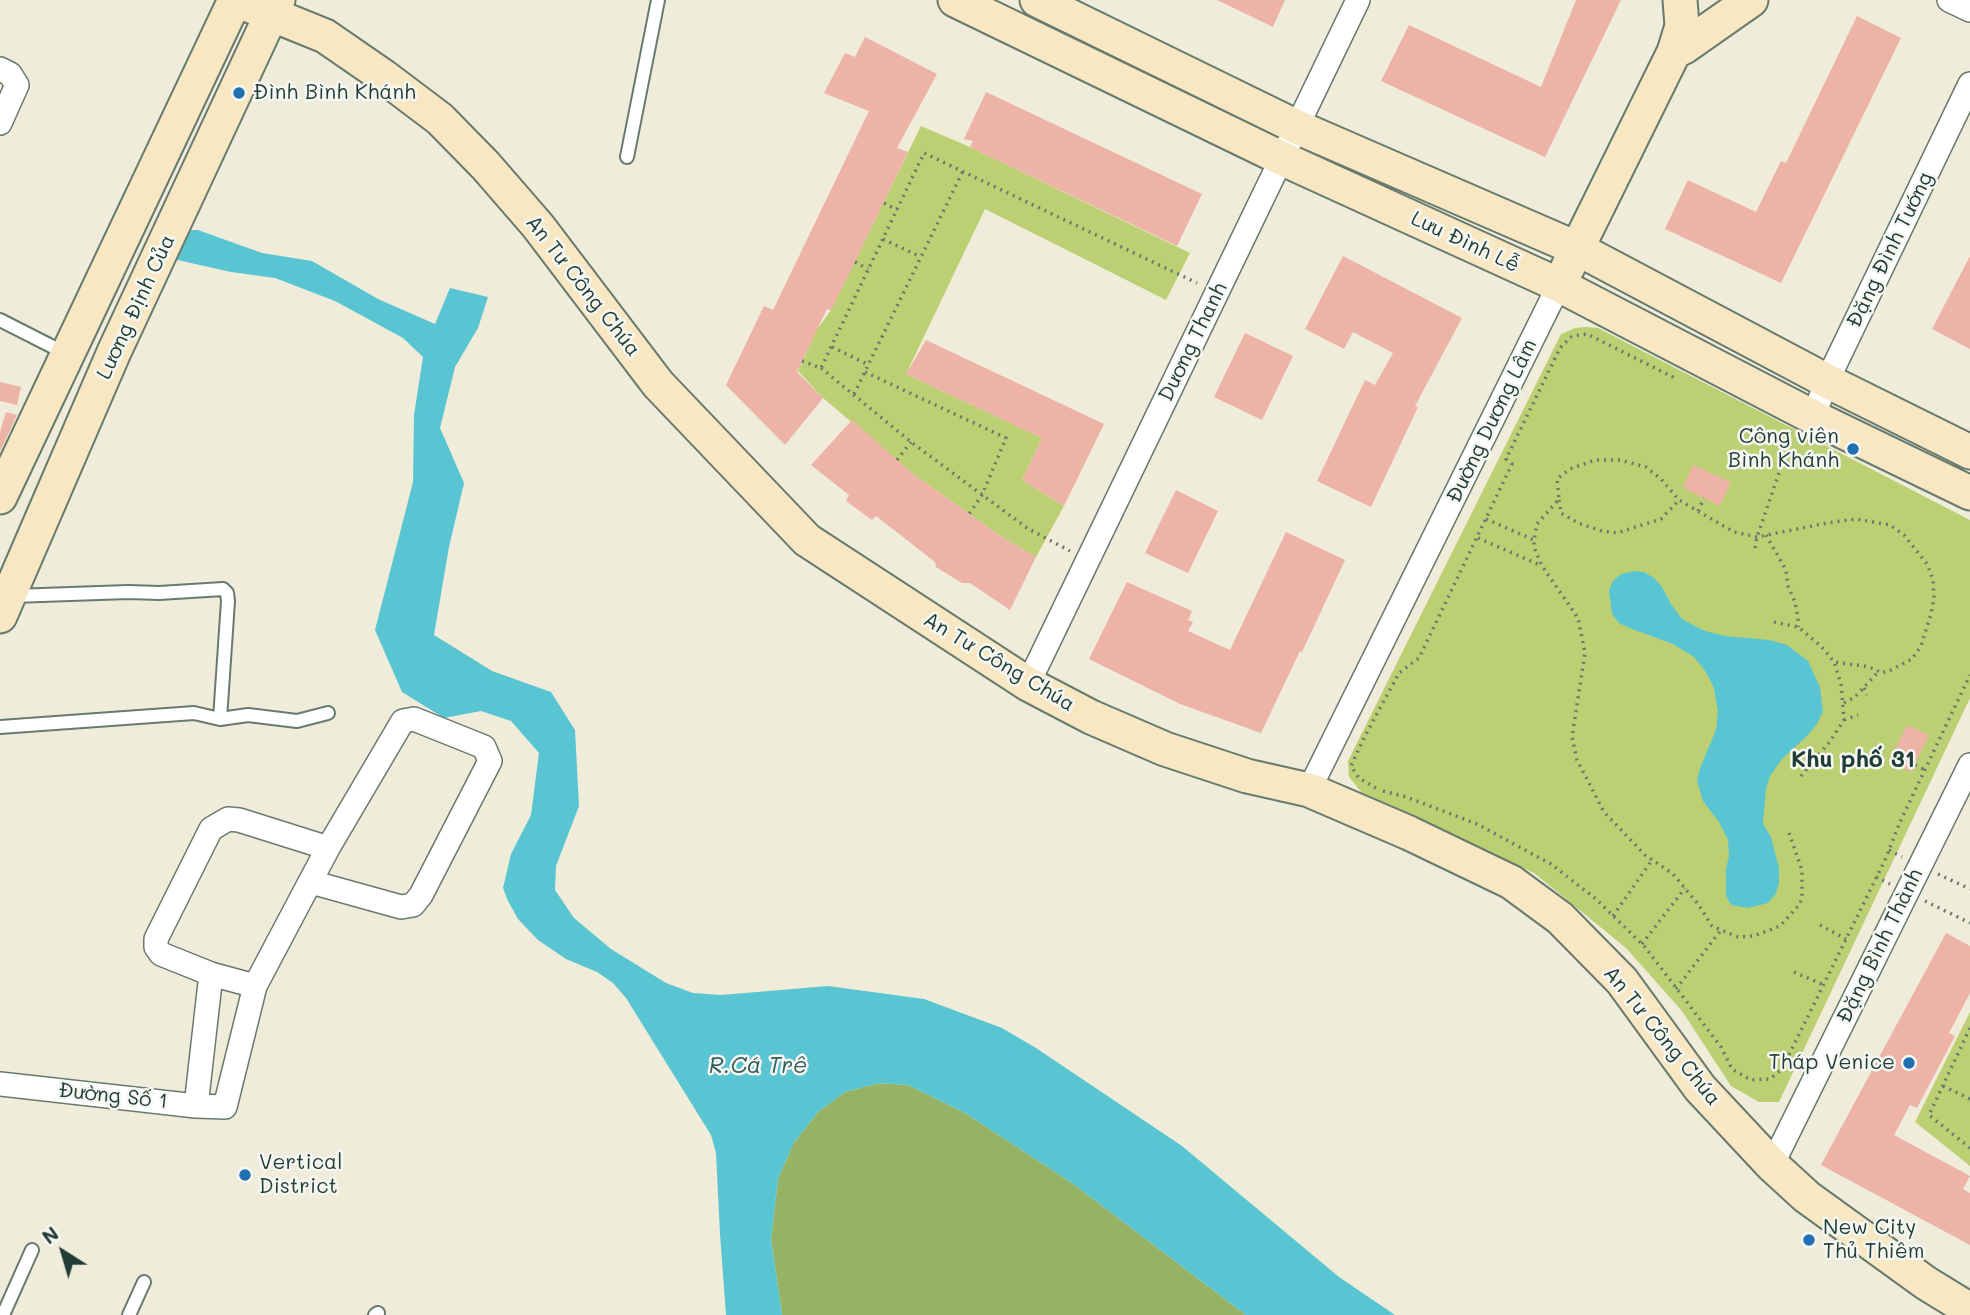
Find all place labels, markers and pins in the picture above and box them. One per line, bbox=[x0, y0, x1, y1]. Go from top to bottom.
place label: Đình Bình Khánh bbox=[253, 80, 416, 106]
marker: Đình Bình Khánh bbox=[231, 85, 247, 101]
place label: Công viên Bình Khánh bbox=[1728, 424, 1839, 474]
marker: Công viên Bình Khánh bbox=[1845, 441, 1861, 457]
place label: Tháp Venice bbox=[1769, 1050, 1895, 1076]
marker: Tháp Venice bbox=[1901, 1055, 1917, 1071]
place label: Vertical District bbox=[259, 1150, 342, 1200]
marker: Vertical District bbox=[237, 1167, 253, 1183]
place label: New City Thủ Thiêm bbox=[1823, 1215, 1924, 1265]
marker: New City Thủ Thiêm bbox=[1801, 1232, 1817, 1248]

